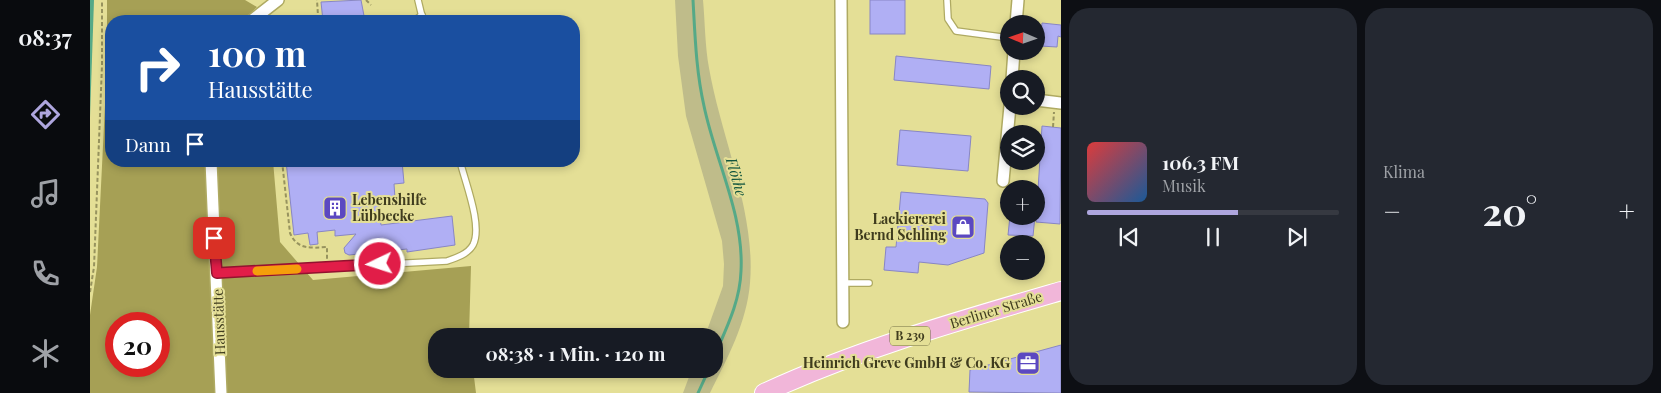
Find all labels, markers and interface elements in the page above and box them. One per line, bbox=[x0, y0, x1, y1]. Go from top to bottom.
north arrow bbox=[1000, 15, 1045, 60]
map controls bbox=[1000, 15, 1045, 280]
text: 08:37 bbox=[18, 22, 72, 52]
text: 100 m bbox=[208, 29, 306, 76]
icon: right bbox=[125, 35, 190, 100]
button: search bbox=[1000, 70, 1045, 115]
text: Hausstätte bbox=[208, 74, 313, 104]
icon: directions bbox=[28, 97, 63, 132]
button: layers bbox=[1000, 125, 1045, 170]
icon: arrive bbox=[181, 130, 209, 158]
text: Dann bbox=[125, 131, 171, 157]
text: 106.3 FM bbox=[1162, 149, 1239, 175]
water label: Flöthe bbox=[722, 154, 752, 199]
text: Klima bbox=[1383, 161, 1425, 182]
text: Musik bbox=[1162, 175, 1206, 196]
icon: music bbox=[28, 176, 63, 211]
button: + bbox=[1000, 180, 1045, 225]
text: 20° bbox=[1482, 185, 1537, 236]
place label: Lebenshilfe Lübbecke bbox=[352, 190, 427, 225]
text: − bbox=[1383, 192, 1401, 229]
text: + bbox=[1619, 192, 1635, 229]
building icon: Lebenshilfe Lübbecke bbox=[322, 195, 348, 221]
place label: Lackiererei Bernd Schling bbox=[854, 209, 947, 244]
shop icon: Lackiererei Bernd Schling bbox=[950, 214, 976, 240]
pin bbox=[193, 217, 235, 259]
icon: previous bbox=[1115, 223, 1143, 251]
icon: pause bbox=[1199, 223, 1227, 251]
icon: next bbox=[1283, 223, 1311, 251]
icon: arrive bbox=[200, 224, 228, 252]
button: − bbox=[1000, 235, 1045, 280]
position arrow bbox=[353, 237, 405, 289]
icon: phone bbox=[28, 256, 63, 291]
street label: Berliner Straße bbox=[947, 286, 1044, 333]
street label: Hausstätte bbox=[208, 288, 229, 356]
speed limit sign: 20 bbox=[105, 312, 170, 377]
road number: B 239 bbox=[890, 326, 930, 346]
icon: climate bbox=[28, 336, 63, 371]
text: 08:38 · 1 Min. · 120 m bbox=[486, 340, 665, 366]
office icon: Heinrich Greve GmbH & Co. KG bbox=[1015, 350, 1041, 376]
place label: Heinrich Greve GmbH & Co. KG bbox=[803, 353, 1010, 372]

